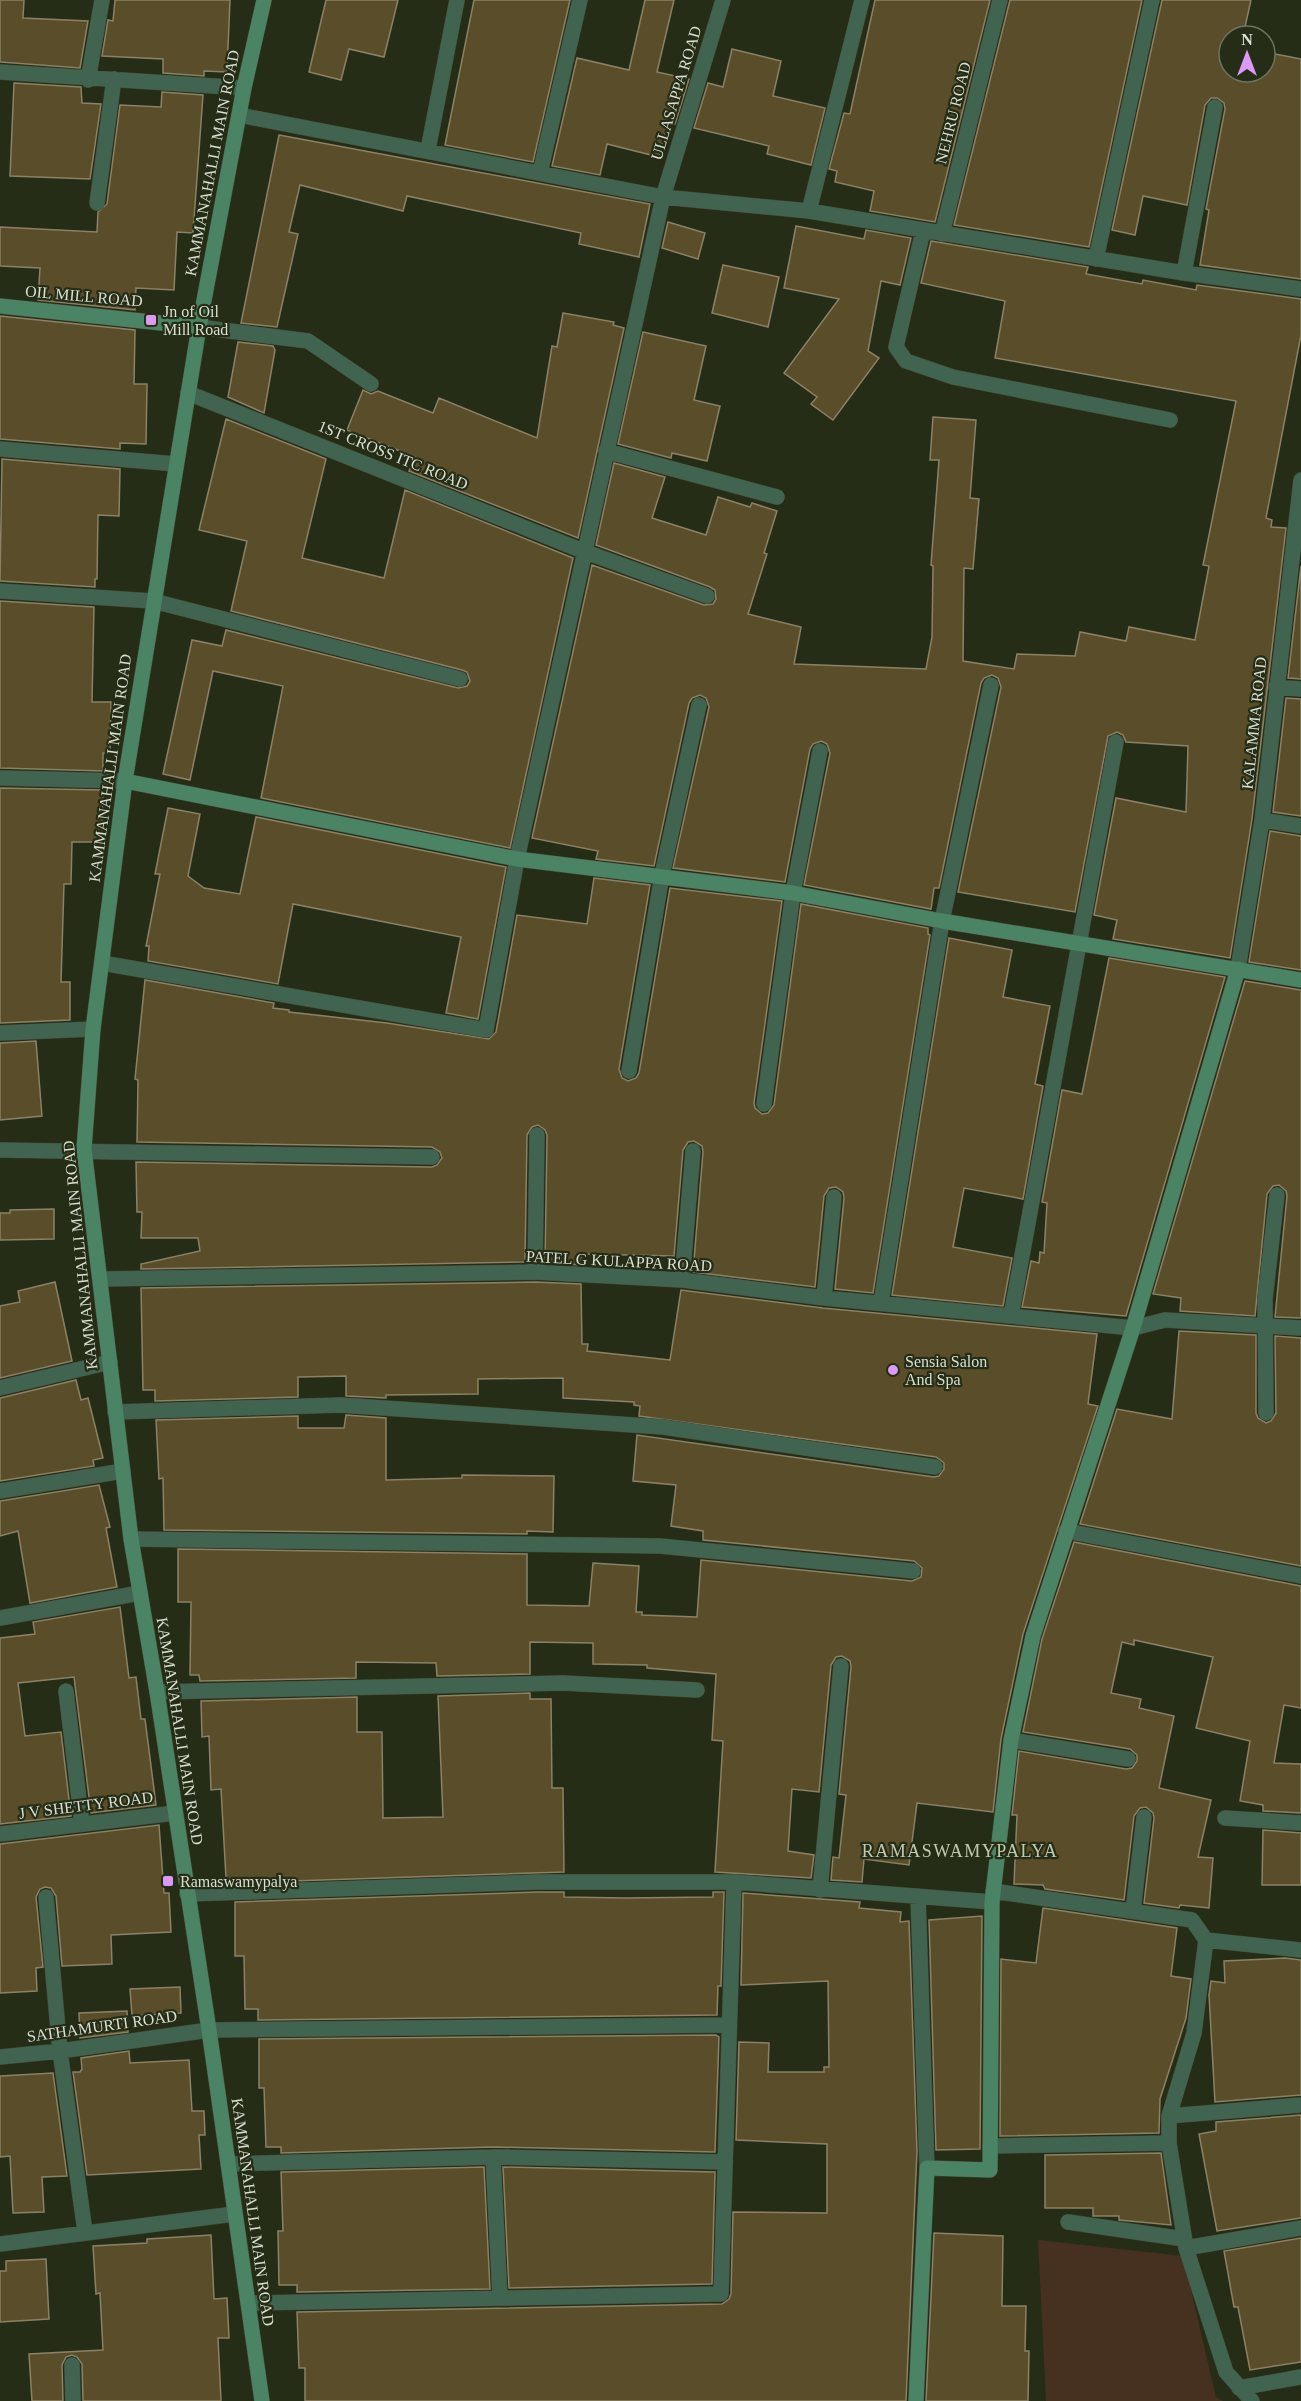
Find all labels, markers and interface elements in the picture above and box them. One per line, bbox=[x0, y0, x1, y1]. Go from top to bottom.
street label: ULLASAPPA ROAD bbox=[647, 24, 705, 162]
north arrow bbox=[1217, 24, 1277, 84]
text: N bbox=[1241, 31, 1253, 48]
street label: KAMMANAHALLI MAIN ROAD bbox=[182, 48, 242, 278]
street label: NEHRU ROAD bbox=[932, 60, 974, 166]
street label: OIL MILL ROAD bbox=[25, 282, 143, 310]
place label: Jn of Oil Mill Road bbox=[163, 303, 228, 338]
marker: Jn of Oil Mill Road bbox=[144, 313, 158, 327]
street label: 1ST CROSS ITC ROAD bbox=[316, 417, 470, 493]
street label: KAMMANAHALLI MAIN ROAD bbox=[86, 653, 134, 883]
street label: KALAMMA ROAD bbox=[1239, 656, 1269, 790]
street label: KAMMANAHALLI MAIN ROAD bbox=[60, 1140, 100, 1370]
street label: PATEL G KULAPPA ROAD bbox=[526, 1248, 712, 1274]
place label: Sensia Salon And Spa bbox=[905, 1353, 987, 1389]
marker: Sensia Salon And Spa bbox=[886, 1363, 900, 1377]
street label: KAMMANAHALLI MAIN ROAD bbox=[154, 1616, 206, 1846]
street label: J V SHETTY ROAD bbox=[18, 1788, 154, 1822]
district label: RAMASWAMYPALYA bbox=[862, 1841, 1058, 1861]
place label: Ramaswamypalya bbox=[180, 1873, 297, 1891]
marker: Ramaswamypalya bbox=[161, 1874, 175, 1888]
street label: SATHAMURTI ROAD bbox=[26, 2007, 178, 2045]
street label: KAMMANAHALLI MAIN ROAD bbox=[229, 2097, 277, 2327]

